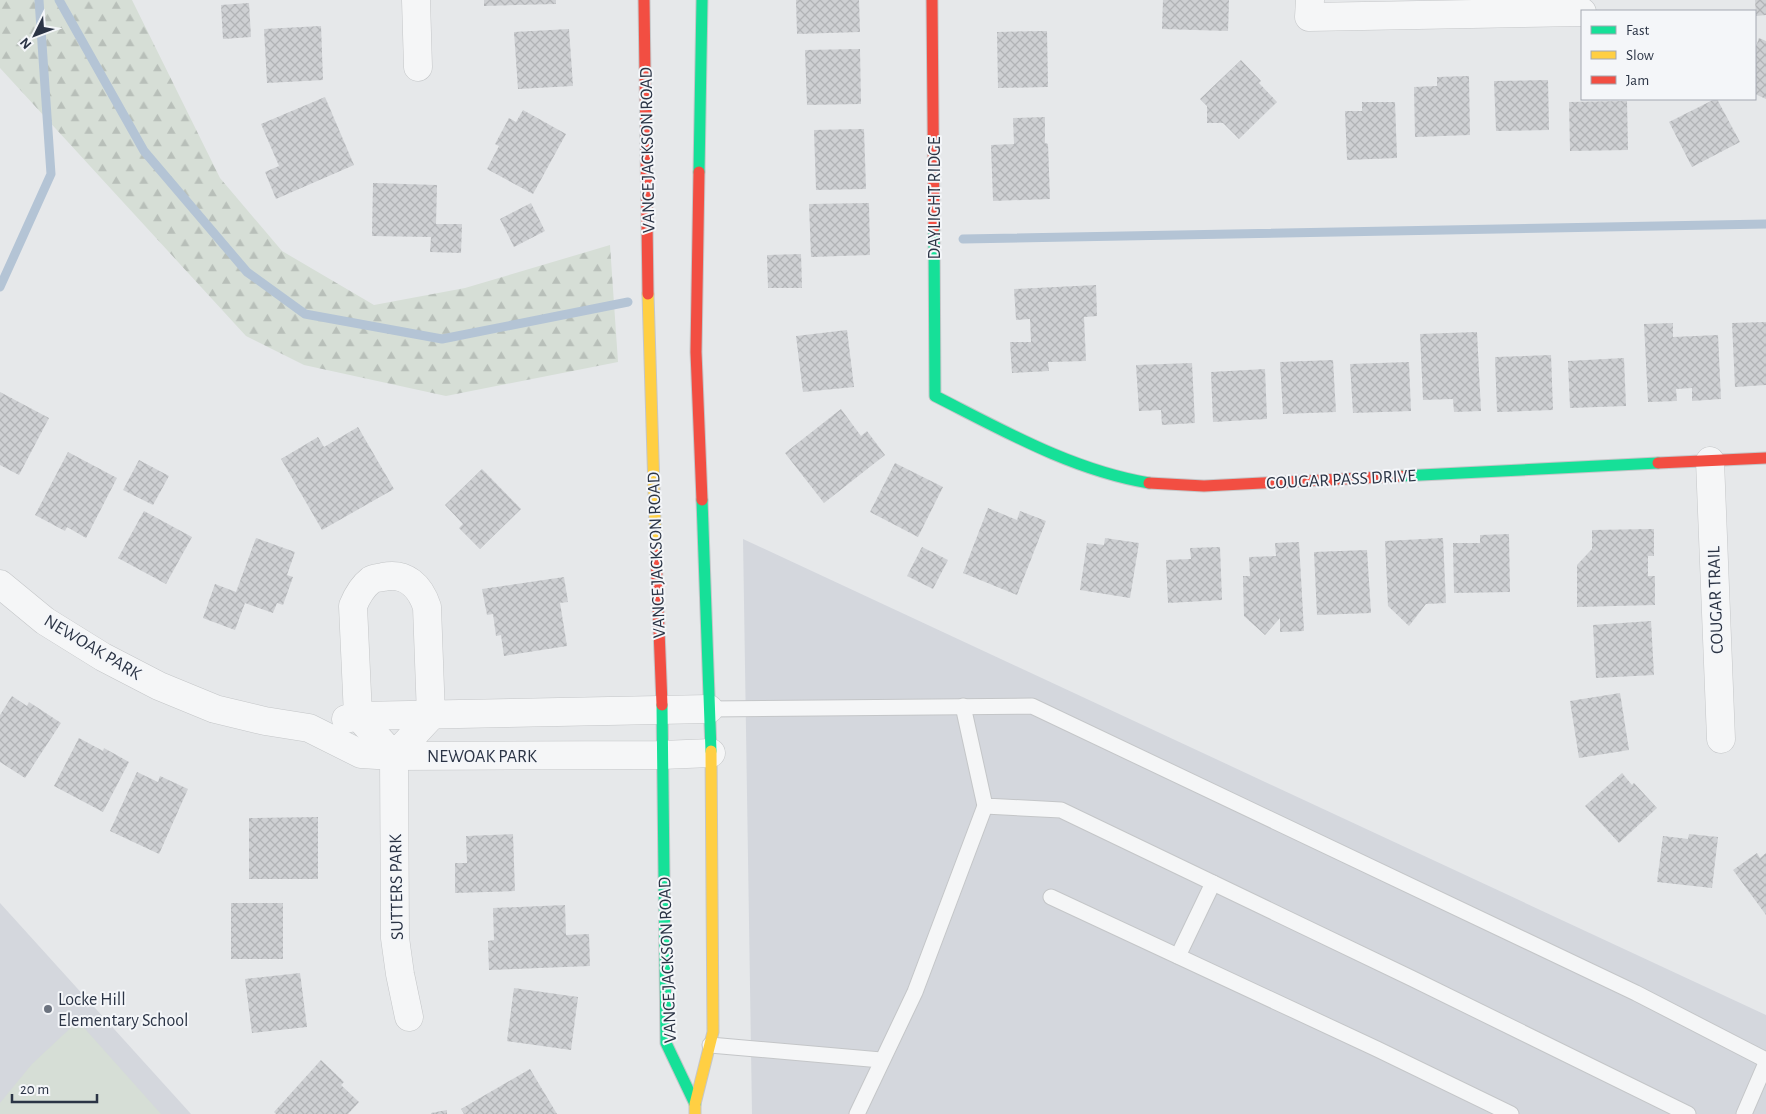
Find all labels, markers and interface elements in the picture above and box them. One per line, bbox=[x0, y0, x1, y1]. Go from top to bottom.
north arrow bbox=[10, 10, 60, 60]
legend bbox=[1581, 10, 1756, 100]
text: Fast bbox=[1626, 23, 1650, 38]
text: N bbox=[18, 35, 35, 51]
text: Slow bbox=[1626, 48, 1654, 63]
street label: VANCE JACKSON ROAD bbox=[638, 67, 658, 233]
text: Jam bbox=[1626, 73, 1649, 88]
street label: DAYLIGHT RIDGE bbox=[926, 136, 944, 260]
street label: COUGAR PASS DRIVE bbox=[1266, 467, 1417, 493]
street label: VANCE JACKSON ROAD bbox=[645, 472, 669, 638]
street label: COUGAR TRAIL bbox=[1705, 545, 1727, 654]
street label: NEWOAK PARK bbox=[41, 612, 144, 684]
street label: NEWOAK PARK bbox=[427, 748, 537, 766]
street label: SUTTERS PARK bbox=[387, 834, 407, 940]
street label: VANCE JACKSON ROAD bbox=[656, 877, 680, 1043]
place label: Locke Hill Elementary School bbox=[58, 991, 189, 1030]
marker: Locke Hill Elementary School bbox=[42, 1003, 54, 1015]
scale bar bbox=[12, 1072, 98, 1104]
text: 20 m bbox=[20, 1082, 49, 1097]

